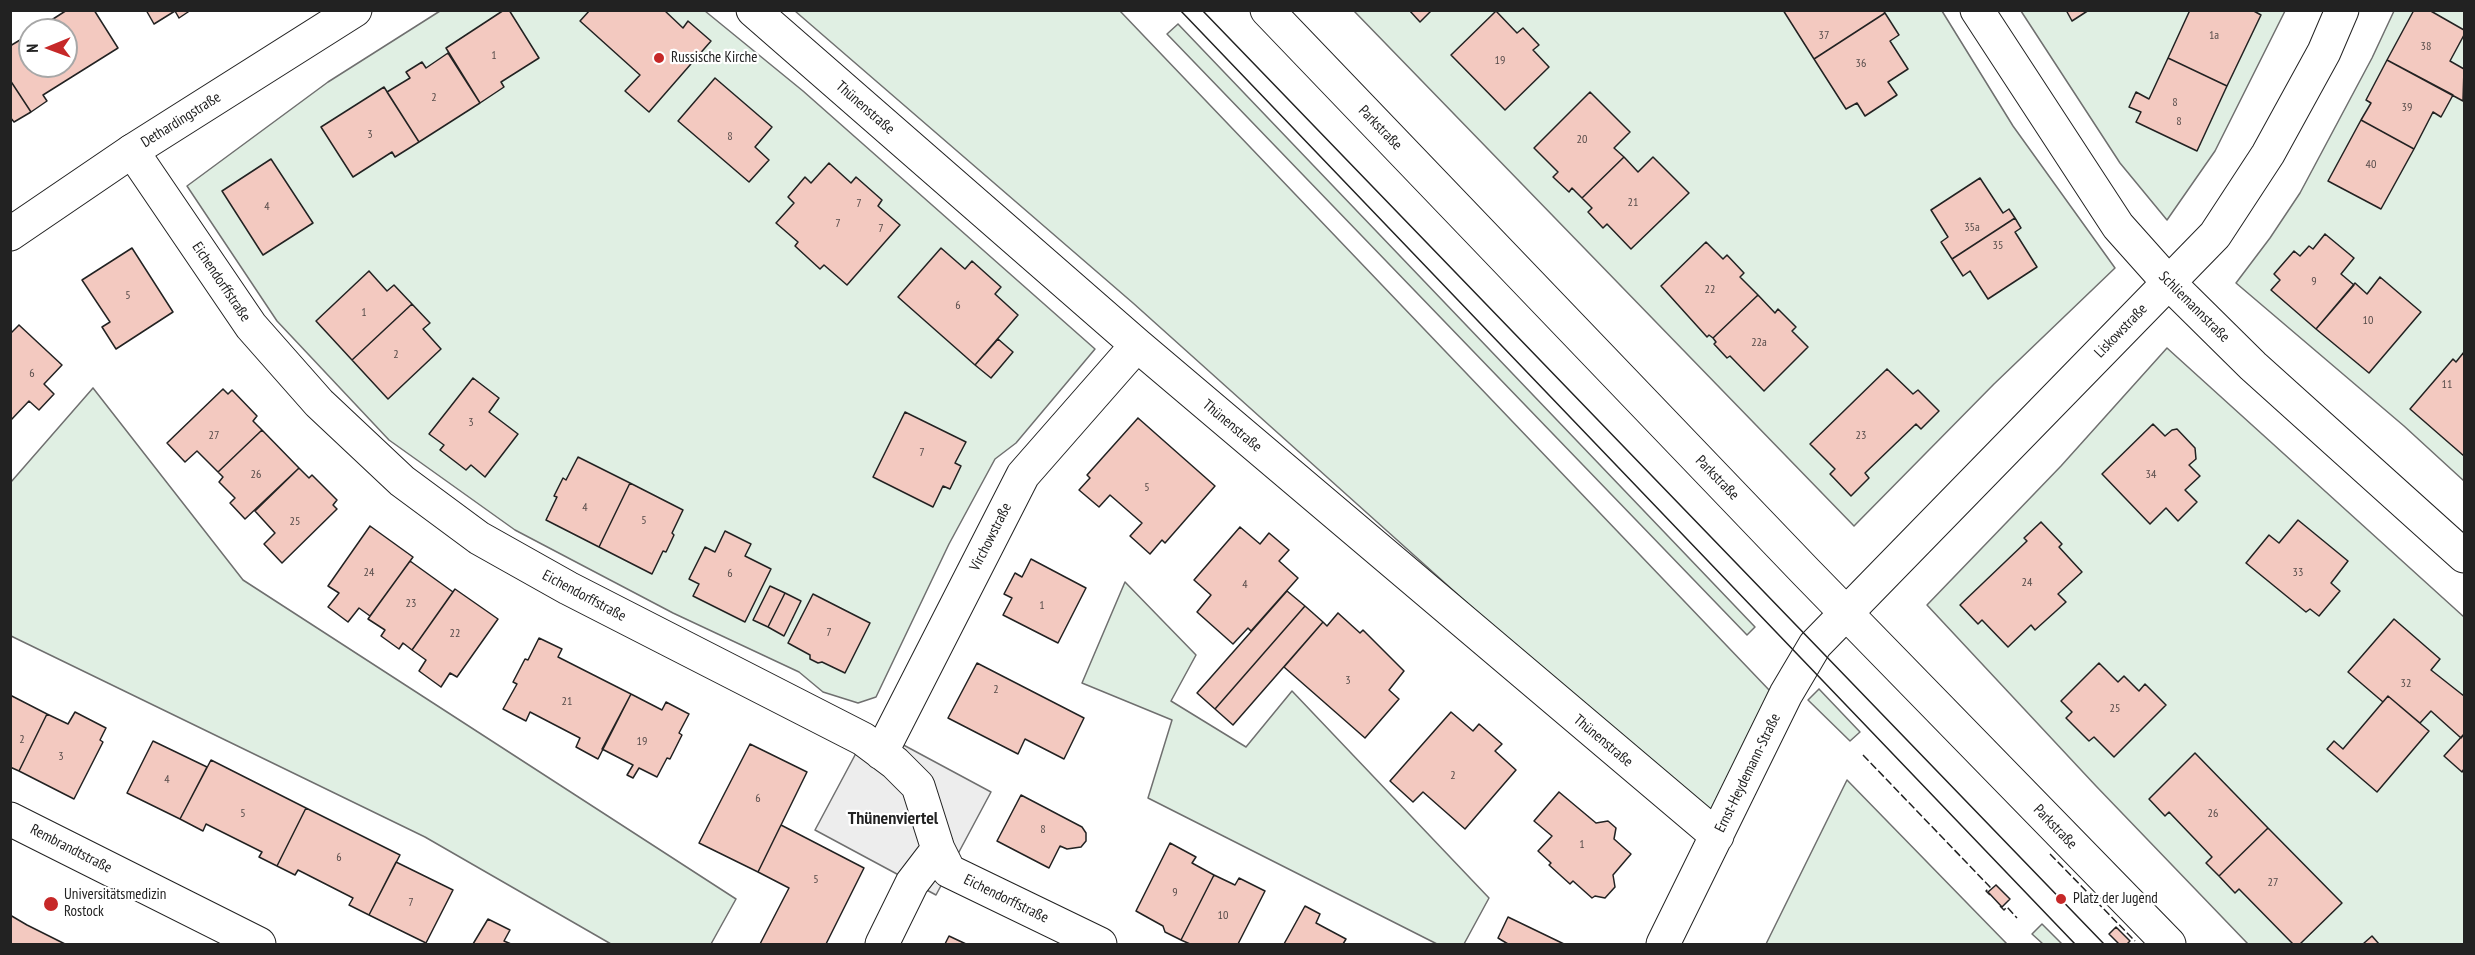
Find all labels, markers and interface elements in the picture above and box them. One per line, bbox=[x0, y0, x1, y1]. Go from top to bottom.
north arrow bbox=[18, 18, 78, 78]
house number: 37 bbox=[1819, 29, 1829, 43]
house number: 1a bbox=[2209, 29, 2219, 43]
house number: 38 bbox=[2421, 40, 2431, 54]
text: N bbox=[22, 44, 42, 53]
house number: 1 bbox=[491, 49, 497, 63]
place label: Russische Kirche bbox=[671, 49, 757, 67]
marker: Russische Kirche bbox=[652, 51, 666, 65]
house number: 19 bbox=[1495, 54, 1505, 68]
house number: 36 bbox=[1856, 57, 1866, 71]
street label: Thünenstraße bbox=[832, 78, 898, 138]
street label: Dethardingstraße bbox=[138, 88, 224, 152]
house number: 2 bbox=[431, 91, 437, 105]
house number: 8 bbox=[2172, 96, 2178, 110]
house number: 39 bbox=[2402, 101, 2412, 115]
street label: Parkstraße bbox=[1354, 102, 1406, 154]
house number: 8 bbox=[2176, 115, 2182, 129]
house number: 3 bbox=[367, 128, 373, 142]
house number: 8 bbox=[727, 130, 733, 144]
house number: 20 bbox=[1577, 133, 1587, 147]
house number: 40 bbox=[2366, 158, 2376, 172]
house number: 21 bbox=[1628, 196, 1638, 210]
house number: 7 bbox=[856, 197, 862, 211]
house number: 4 bbox=[264, 200, 270, 214]
house number: 7 bbox=[835, 217, 841, 231]
house number: 35a bbox=[1964, 221, 1980, 235]
house number: 7 bbox=[878, 222, 884, 236]
street label: Eichendorffstraße bbox=[188, 239, 254, 325]
house number: 35 bbox=[1993, 239, 2003, 253]
street label: Schliemannstraße bbox=[2155, 268, 2233, 346]
house number: 9 bbox=[2311, 275, 2317, 289]
house number: 22 bbox=[1705, 283, 1715, 297]
house number: 5 bbox=[125, 289, 131, 303]
house number: 6 bbox=[955, 299, 961, 313]
street label: Liskowstraße bbox=[2091, 300, 2151, 362]
house number: 1 bbox=[361, 306, 367, 320]
house number: 10 bbox=[2363, 314, 2373, 328]
house number: 22a bbox=[1751, 336, 1767, 350]
house number: 2 bbox=[393, 348, 399, 362]
house number: 6 bbox=[29, 367, 35, 381]
house number: 11 bbox=[2442, 378, 2452, 392]
street label: Thünenstraße bbox=[1199, 396, 1265, 456]
house number: 3 bbox=[468, 416, 474, 430]
house number: 27 bbox=[209, 429, 219, 443]
house number: 23 bbox=[1856, 429, 1866, 443]
house number: 7 bbox=[919, 446, 925, 460]
street label: Parkstraße bbox=[1691, 452, 1743, 504]
house number: 26 bbox=[251, 468, 261, 482]
house number: 34 bbox=[2146, 468, 2156, 482]
house number: 5 bbox=[1144, 481, 1150, 495]
street label: Virchowstraße bbox=[966, 500, 1016, 574]
house number: 4 bbox=[582, 501, 588, 515]
house number: 5 bbox=[641, 514, 647, 528]
house number: 25 bbox=[290, 515, 300, 529]
house number: 24 bbox=[364, 566, 374, 580]
street label: Eichendorffstraße bbox=[539, 566, 629, 626]
house number: 33 bbox=[2293, 566, 2303, 580]
house number: 6 bbox=[727, 567, 733, 581]
house number: 24 bbox=[2022, 576, 2032, 590]
house number: 4 bbox=[1242, 578, 1248, 592]
house number: 23 bbox=[406, 597, 416, 611]
house number: 1 bbox=[1039, 599, 1045, 613]
house number: 7 bbox=[826, 626, 832, 640]
house number: 22 bbox=[450, 627, 460, 641]
house number: 3 bbox=[1345, 674, 1351, 688]
house number: 32 bbox=[2401, 677, 2411, 691]
house number: 2 bbox=[993, 683, 999, 697]
house number: 21 bbox=[562, 695, 572, 709]
house number: 25 bbox=[2110, 702, 2120, 716]
street label: Thünenstraße bbox=[1570, 711, 1636, 771]
street label: Ernst-Heydemann-Straße bbox=[1711, 711, 1785, 835]
house number: 2 bbox=[19, 733, 25, 747]
house number: 19 bbox=[637, 735, 647, 749]
house number: 3 bbox=[58, 750, 64, 764]
house number: 2 bbox=[1450, 769, 1456, 783]
house number: 4 bbox=[164, 773, 170, 787]
house number: 6 bbox=[755, 792, 761, 806]
street label: Parkstraße bbox=[2029, 801, 2081, 853]
house number: 5 bbox=[240, 807, 246, 821]
house number: 26 bbox=[2208, 807, 2218, 821]
district label: Thünenviertel bbox=[848, 808, 938, 830]
street label: Rembrandtstraße bbox=[27, 821, 115, 877]
house number: 8 bbox=[1040, 823, 1046, 837]
house number: 1 bbox=[1579, 838, 1585, 852]
house number: 6 bbox=[336, 851, 342, 865]
street label: Eichendorffstraße bbox=[961, 871, 1051, 927]
house number: 5 bbox=[813, 873, 819, 887]
house number: 27 bbox=[2268, 876, 2278, 890]
place label: Universitätsmedizin Rostock bbox=[64, 886, 166, 921]
house number: 9 bbox=[1172, 886, 1178, 900]
place label: Platz der Jugend bbox=[2073, 890, 2158, 908]
marker: Platz der Jugend bbox=[2054, 892, 2068, 906]
marker: Universitätsmedizin Rostock bbox=[42, 895, 60, 913]
house number: 7 bbox=[408, 896, 414, 910]
house number: 10 bbox=[1218, 909, 1228, 923]

